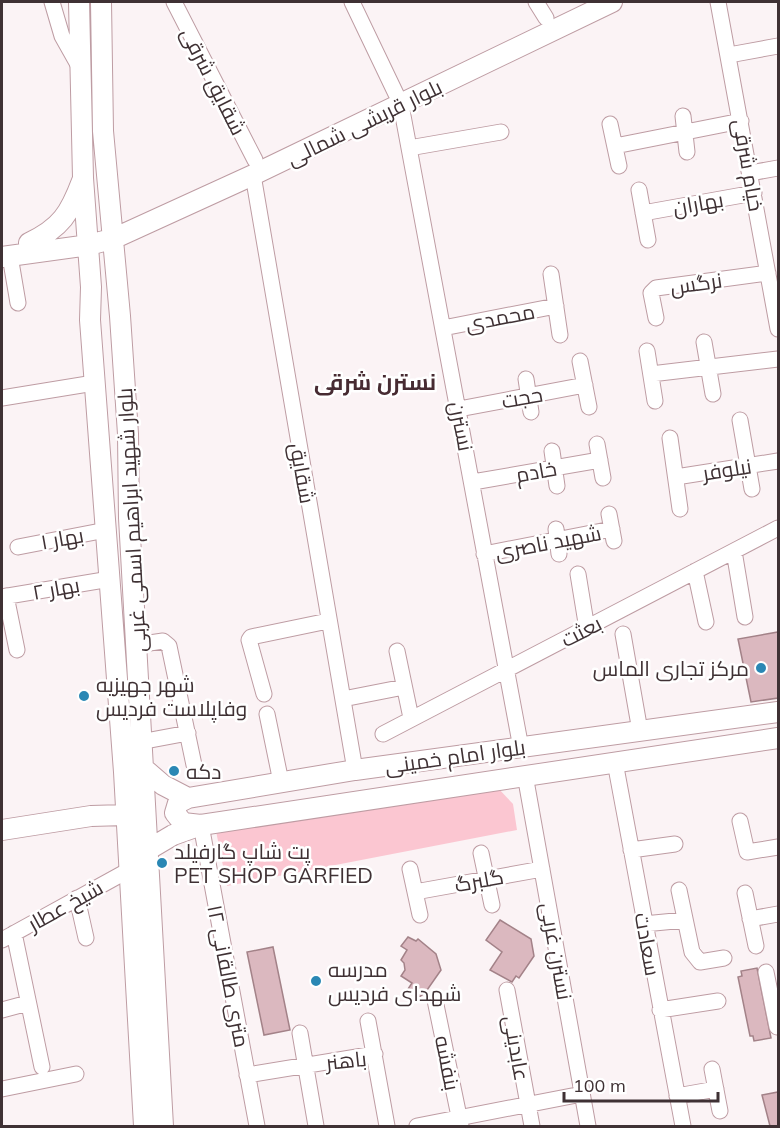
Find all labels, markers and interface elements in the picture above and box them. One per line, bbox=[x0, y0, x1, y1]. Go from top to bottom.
street label: شقایق شرقی bbox=[175, 23, 252, 140]
street label: بلوار قریشی شمالی bbox=[282, 73, 446, 172]
street label: خیام شرقی bbox=[726, 117, 770, 213]
street label: بهاران bbox=[671, 186, 725, 221]
street label: نرگس bbox=[668, 266, 724, 301]
street label: محمدی bbox=[463, 298, 537, 337]
district label: نسترن شرقی bbox=[314, 368, 436, 396]
street label: حجت bbox=[499, 381, 545, 413]
street label: بلوار شهید ابراهیم اسمی غربی bbox=[111, 387, 153, 653]
street label: نسترن bbox=[443, 399, 480, 453]
street label: شقایق bbox=[284, 441, 321, 506]
street label: نیلوفر bbox=[700, 452, 753, 486]
street label: خادم bbox=[513, 455, 559, 489]
street label: شهید ناصری bbox=[493, 519, 603, 566]
street label: بهار ۱ bbox=[38, 521, 86, 556]
street label: بهار ۲ bbox=[30, 571, 82, 606]
street label: بعثت bbox=[556, 610, 606, 652]
place label: مرکز تجاری الماس bbox=[593, 655, 749, 682]
marker: مرکز تجاری الماس bbox=[754, 661, 768, 675]
place label: شهر جهیزیه وفاپلاست فردیس bbox=[96, 671, 247, 723]
marker: شهر جهیزیه وفاپلاست فردیس bbox=[77, 689, 91, 703]
street label: بلوار امام خمینی bbox=[383, 733, 527, 781]
place label: دکه bbox=[186, 758, 221, 784]
marker: دکه bbox=[167, 764, 181, 778]
place label: پت شاپ گارفیلد PET SHOP GARFIED bbox=[174, 838, 373, 888]
marker: پت شاپ گارفیلد PET SHOP GARFIED bbox=[155, 856, 169, 870]
street label: گلبرگ bbox=[452, 863, 506, 897]
street label: شیخ عطار bbox=[22, 874, 108, 939]
street label: نسترن غربی bbox=[535, 900, 578, 1002]
street label: ۱۲ متری طالقانی bbox=[201, 903, 256, 1050]
street label: سعادت bbox=[630, 910, 666, 978]
place label: مدرسه شهدای فردیس bbox=[328, 956, 461, 1007]
marker: مدرسه شهدای فردیس bbox=[309, 974, 323, 988]
street label: عابدینی bbox=[497, 1013, 536, 1083]
street label: بنفشه bbox=[430, 1033, 466, 1093]
street label: باهنر bbox=[323, 1045, 368, 1075]
scale bar bbox=[564, 1065, 718, 1103]
text: 100 m bbox=[573, 1074, 626, 1097]

